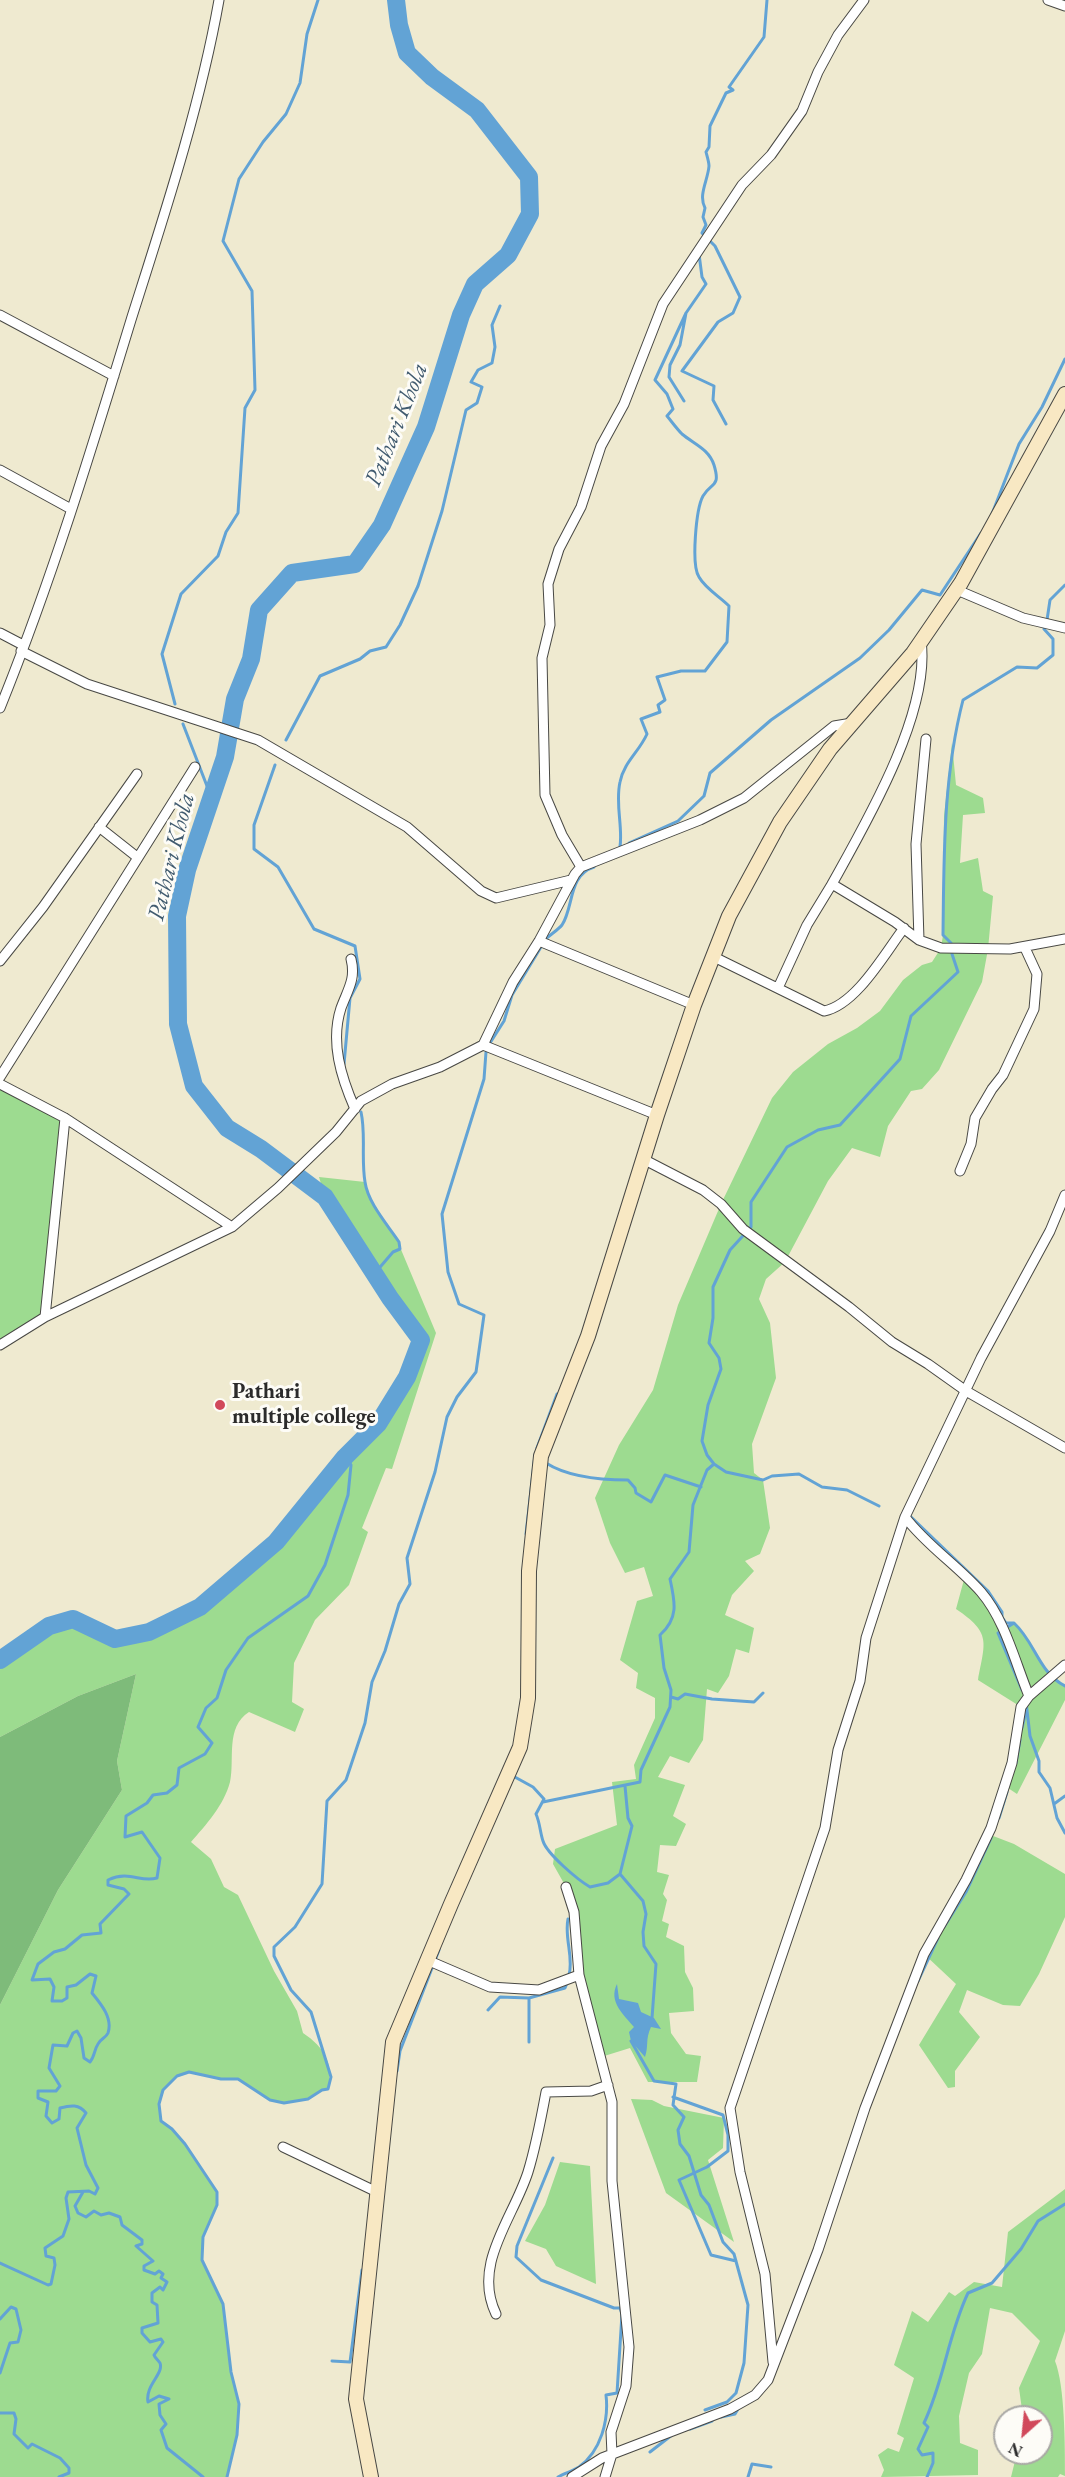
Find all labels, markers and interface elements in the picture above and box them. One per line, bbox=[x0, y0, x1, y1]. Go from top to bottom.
water label: Pathari Khola bbox=[359, 359, 435, 491]
water label: Pathari Khola bbox=[142, 790, 202, 924]
place label: Pathari multiple college bbox=[232, 1379, 376, 1430]
marker: Pathari multiple college bbox=[213, 1398, 227, 1412]
north arrow bbox=[993, 2405, 1053, 2465]
text: N bbox=[1005, 2437, 1026, 2462]

